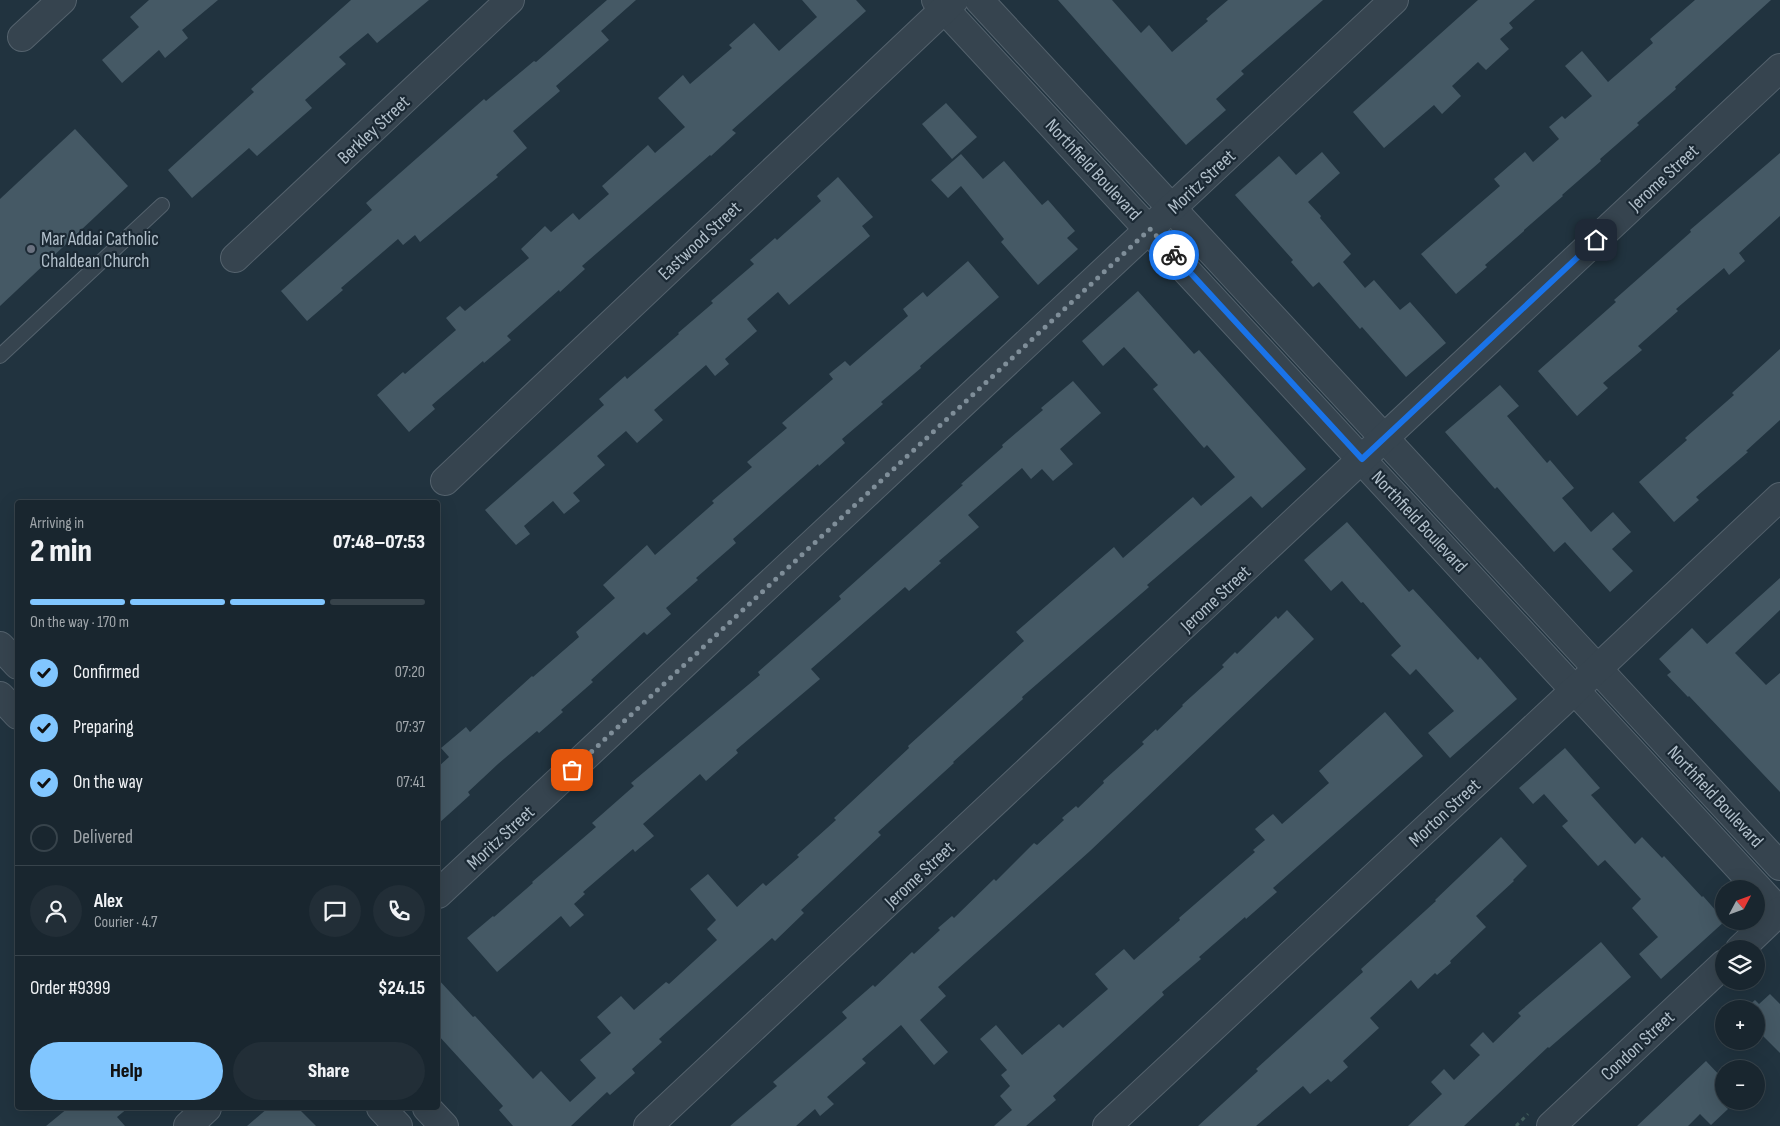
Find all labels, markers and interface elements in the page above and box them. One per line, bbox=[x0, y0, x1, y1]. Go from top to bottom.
street label: Berkley Street bbox=[333, 91, 415, 169]
street label: Northfield Boulevard bbox=[1040, 114, 1146, 226]
street label: Jerome Street bbox=[1623, 140, 1704, 217]
street label: Moritz Street bbox=[1163, 145, 1241, 219]
street label: Eastwood Street bbox=[654, 197, 746, 285]
pin bbox=[1575, 219, 1617, 261]
icon: home bbox=[1582, 226, 1610, 254]
place label: Mar Addai Catholic Chaldean Church bbox=[41, 228, 159, 273]
courier bbox=[1149, 230, 1199, 280]
icon: bike bbox=[1160, 241, 1188, 269]
marker: Mar Addai Catholic Chaldean Church bbox=[25, 243, 37, 255]
street label: Northfield Boulevard bbox=[1366, 466, 1472, 578]
text: Arriving in bbox=[30, 514, 84, 533]
text: 07:48–07:53 bbox=[333, 531, 425, 554]
text: 2 min bbox=[30, 532, 92, 571]
street label: Jerome Street bbox=[1175, 561, 1256, 638]
text: On the way · 170 m bbox=[30, 613, 129, 632]
icon: check bbox=[30, 659, 58, 687]
text: Confirmed bbox=[73, 661, 140, 684]
text: 07:20 bbox=[395, 663, 425, 682]
icon: check bbox=[30, 714, 58, 742]
text: Preparing bbox=[73, 716, 134, 739]
text: 07:37 bbox=[395, 718, 425, 737]
street label: Northfield Boulevard bbox=[1662, 741, 1768, 853]
pin bbox=[551, 749, 593, 791]
icon: bag bbox=[558, 756, 586, 784]
icon: check bbox=[30, 769, 58, 797]
text: On the way bbox=[73, 771, 143, 794]
text: 07:41 bbox=[396, 773, 425, 792]
street label: Morton Street bbox=[1404, 774, 1486, 852]
street label: Moritz Street bbox=[462, 801, 540, 875]
text: Delivered bbox=[73, 826, 133, 849]
street label: Jerome Street bbox=[879, 837, 960, 914]
north arrow bbox=[1715, 880, 1765, 930]
map controls bbox=[1715, 880, 1765, 1110]
button: person bbox=[30, 885, 82, 937]
button: chat bbox=[309, 885, 361, 937]
button: phone bbox=[373, 885, 425, 937]
text: Alex bbox=[94, 890, 123, 913]
text: Courier · 4.7 bbox=[94, 913, 157, 932]
button: layers bbox=[1715, 940, 1765, 990]
text: Order #9399 bbox=[30, 977, 110, 1000]
text: $24.15 bbox=[378, 977, 425, 1000]
button: + bbox=[1715, 1000, 1765, 1050]
street label: Condon Street bbox=[1596, 1006, 1680, 1086]
button: Help bbox=[30, 1042, 223, 1100]
button: Share bbox=[233, 1042, 425, 1100]
button: − bbox=[1715, 1060, 1765, 1110]

